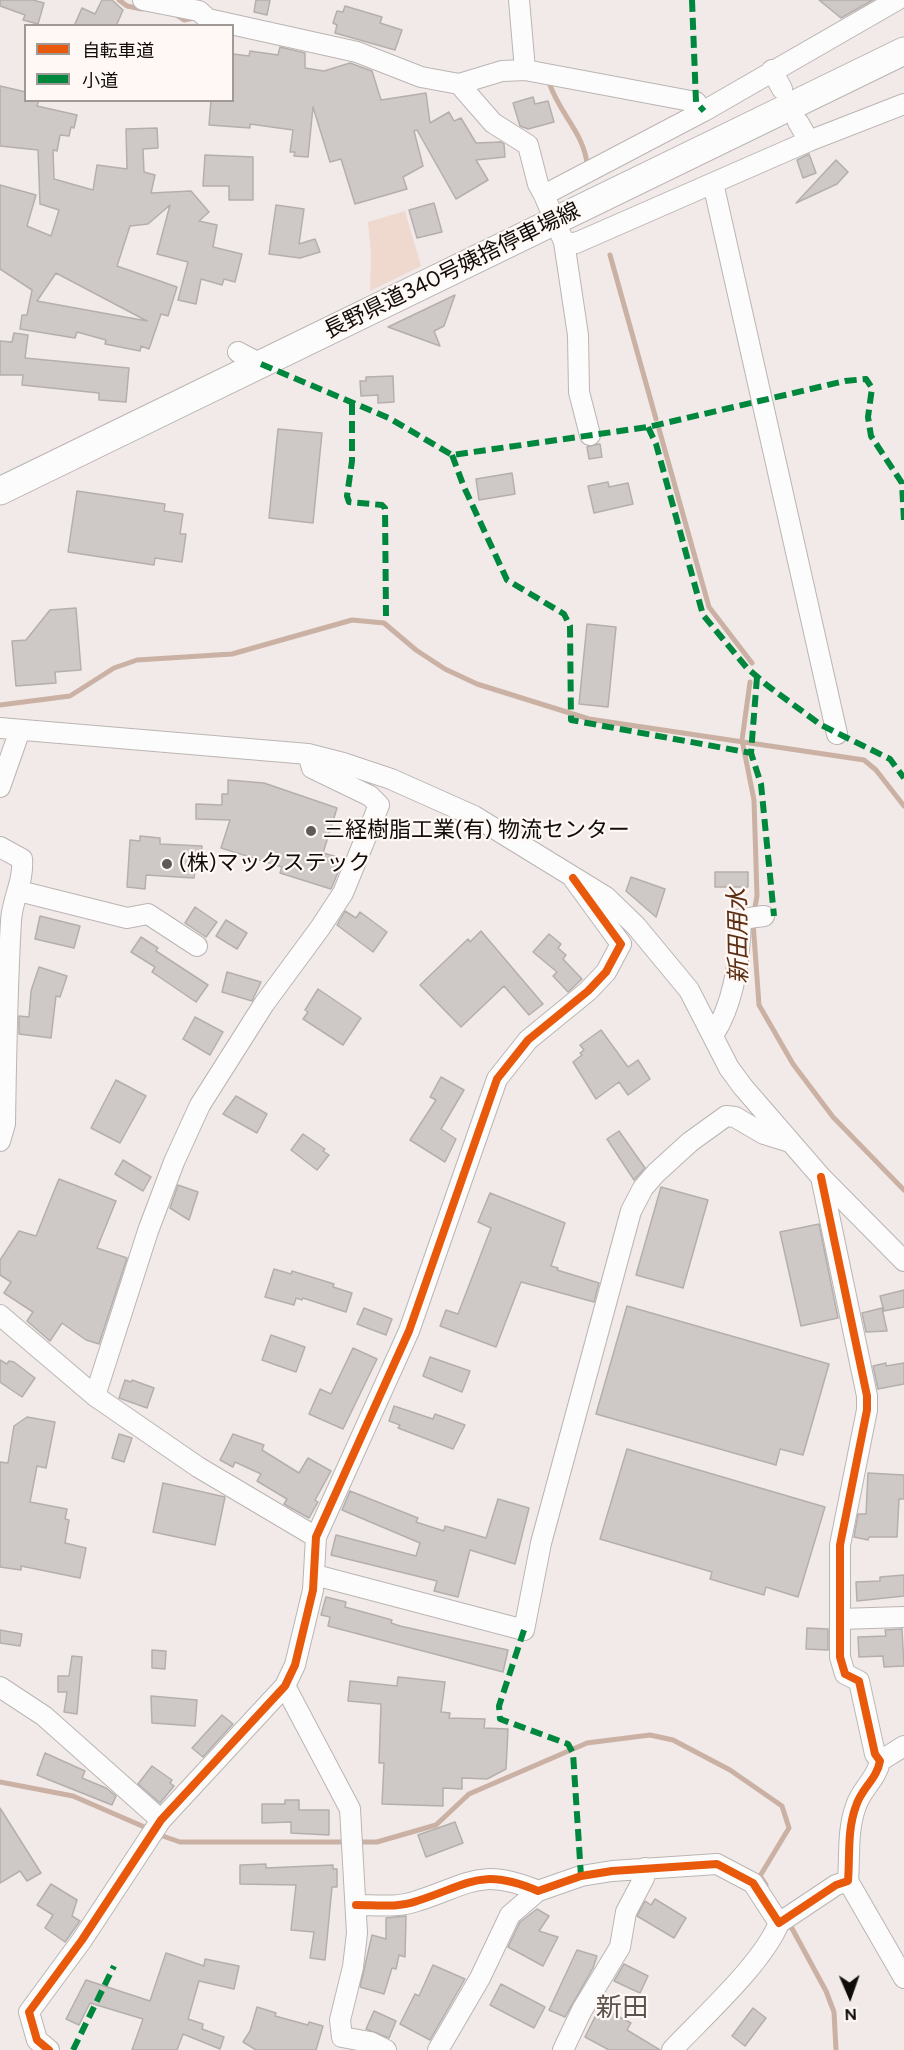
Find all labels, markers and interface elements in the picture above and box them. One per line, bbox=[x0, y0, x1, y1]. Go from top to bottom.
legend bbox=[24, 24, 234, 102]
text: 自転車道 bbox=[82, 40, 154, 62]
text: 小道 bbox=[82, 70, 118, 92]
street label: 長野県道340号姨捨停車場線 bbox=[320, 197, 584, 345]
place label: 三経樹脂工業(有) 物流センター bbox=[323, 818, 630, 844]
marker: 三経樹脂工業(有) 物流センター bbox=[304, 824, 318, 838]
place label: (株)マックステック bbox=[179, 851, 370, 877]
marker: (株)マックステック bbox=[160, 857, 174, 871]
water label: 新田用水 bbox=[724, 888, 754, 984]
north arrow bbox=[820, 1966, 880, 2026]
district label: 新田 bbox=[596, 1992, 648, 2024]
text: N bbox=[844, 2005, 857, 2024]

